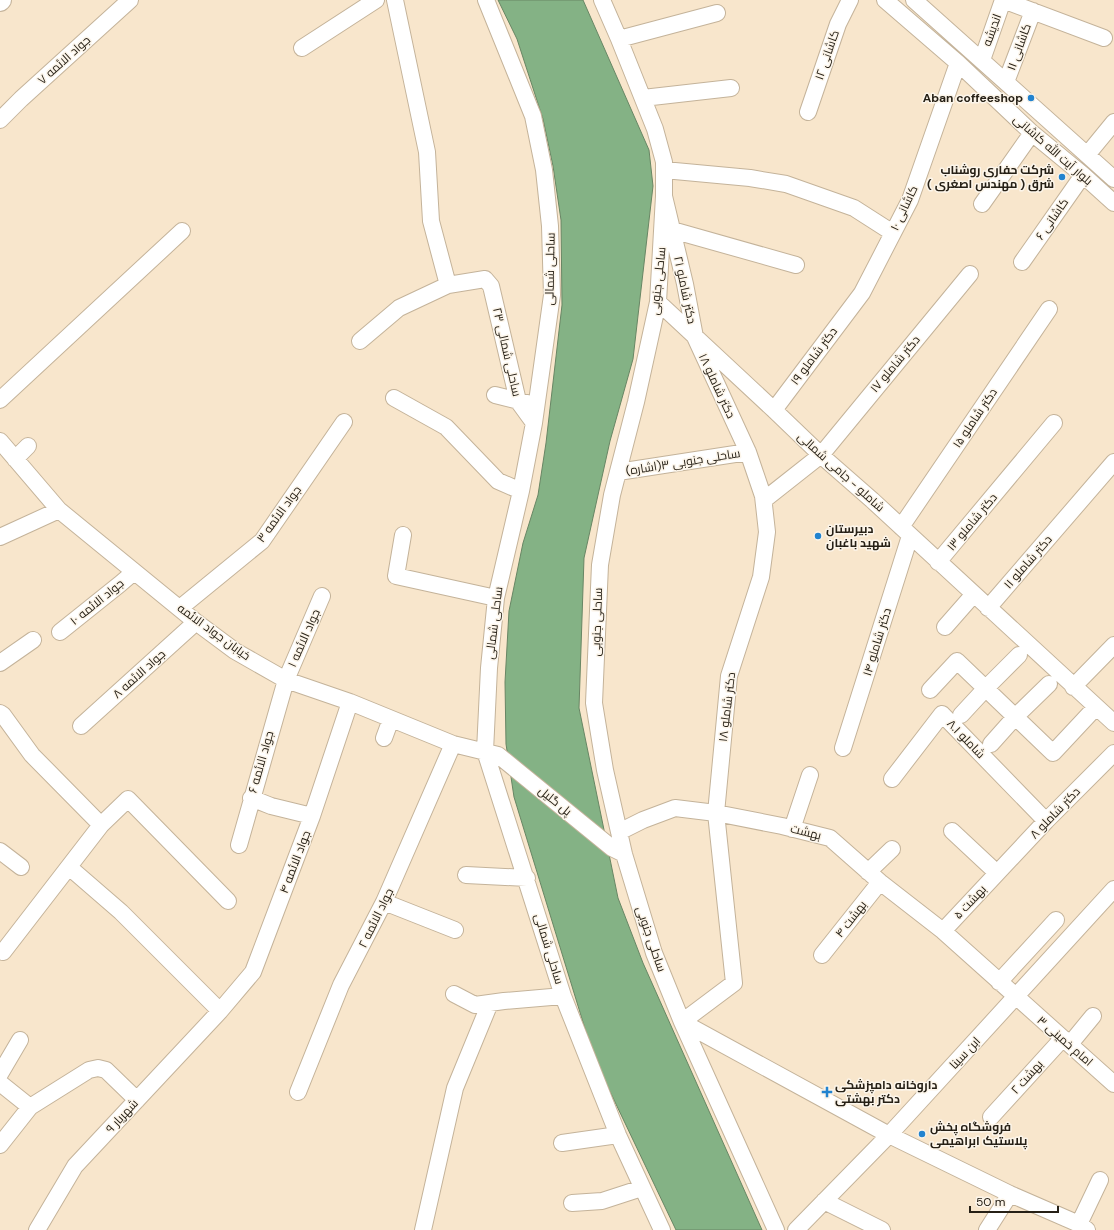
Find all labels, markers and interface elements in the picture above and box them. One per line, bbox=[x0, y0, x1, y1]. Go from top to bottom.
street label: اندیشه bbox=[979, 12, 1005, 48]
street label: کاشانی ۱۱ bbox=[1003, 21, 1035, 73]
street label: کاشانی ۱۲ bbox=[811, 28, 843, 82]
street label: جواد الائمه ۷ bbox=[34, 32, 94, 88]
place label: Aban coffeeshop bbox=[923, 90, 1023, 106]
marker: Aban coffeeshop bbox=[1026, 93, 1036, 103]
street label: بلوار آیت الله کاشانی bbox=[1010, 111, 1096, 189]
place label: شرکت حفاری روشناب شرق ( مهندس اصغری ) bbox=[927, 162, 1054, 192]
marker: شرکت حفاری روشناب شرق ( مهندس اصغری ) bbox=[1057, 172, 1067, 182]
street label: کاشانی ۱۰ bbox=[887, 183, 921, 233]
street label: کاشانی ۶ bbox=[1032, 195, 1072, 243]
street label: ساحلی شمالی bbox=[541, 232, 559, 306]
street label: ساحلی جنوبی bbox=[646, 246, 670, 316]
street label: دکتر شاملو ۲۱ bbox=[670, 255, 700, 325]
street label: ساحلی شمالی ۲۳ bbox=[489, 306, 525, 398]
street label: دکتر شاملو ۱۹ bbox=[787, 324, 841, 388]
street label: دکتر شاملو ۱۷ bbox=[866, 332, 924, 396]
street label: دکتر شاملو ۱۸ bbox=[695, 351, 739, 421]
street label: دکتر شاملو ۱۵ bbox=[949, 385, 1001, 451]
street label: شاملو - جامی شمالی bbox=[794, 429, 888, 515]
street label: ساحلی جنوبی ۳(اشاره) bbox=[625, 445, 741, 479]
street label: جواد الائمه ۳ bbox=[253, 482, 305, 546]
street label: دکتر شاملو ۱۳ bbox=[943, 490, 1001, 554]
place label: دبیرستان شهید باغبان bbox=[826, 521, 891, 551]
marker: دبیرستان شهید باغبان bbox=[813, 531, 823, 541]
street label: دکتر شاملو ۱۱ bbox=[1000, 532, 1056, 592]
street label: جواد الائمه ۱۰ bbox=[67, 575, 127, 629]
street label: ساحلی شمالی bbox=[482, 586, 506, 660]
street label: ساحلی جنوبی bbox=[588, 587, 606, 657]
street label: خیابان جواد الائمه bbox=[174, 600, 254, 664]
street label: جواد الائمه ۱ bbox=[284, 606, 324, 670]
street label: دکتر شاملو ۱۴ bbox=[859, 606, 895, 678]
street label: جواد الائمه ۸ bbox=[109, 646, 169, 702]
street label: دکتر شاملو ۱۸ bbox=[715, 671, 739, 743]
street label: شاملو ۸.۱ bbox=[943, 716, 989, 762]
street label: جواد الائمه ۶ bbox=[244, 729, 278, 795]
street label: پل گلیل bbox=[534, 783, 576, 821]
street label: دکتر شاملو ۸ bbox=[1026, 784, 1084, 842]
street label: بهشت bbox=[789, 820, 823, 844]
street label: جواد الائمه ۴ bbox=[276, 828, 314, 896]
street label: بهشت ۵ bbox=[950, 882, 990, 922]
street label: جواد الائمه ۲ bbox=[355, 885, 397, 951]
street label: بهشت ۴ bbox=[832, 897, 870, 941]
street label: ساحلی جنوبی bbox=[632, 904, 670, 974]
street label: ساحلی شمالی bbox=[531, 912, 567, 986]
street label: امام خمینی ۳ bbox=[1034, 1012, 1096, 1070]
street label: ابن سینا bbox=[946, 1033, 984, 1073]
street label: بهشت ۲ bbox=[1007, 1056, 1047, 1098]
place label: داروخانه دامپزشکی دکتر بهشتی bbox=[835, 1077, 937, 1107]
marker: داروخانه دامپزشکی دکتر بهشتی bbox=[822, 1087, 832, 1097]
street label: شهریار ۹ bbox=[102, 1096, 142, 1136]
place label: فروشگاه پخش پلاستیک ابراهیمی bbox=[930, 1119, 1028, 1150]
marker: فروشگاه پخش پلاستیک ابراهیمی bbox=[917, 1129, 927, 1139]
scale bar bbox=[970, 1188, 1058, 1214]
text: 50 m bbox=[976, 1194, 1005, 1210]

